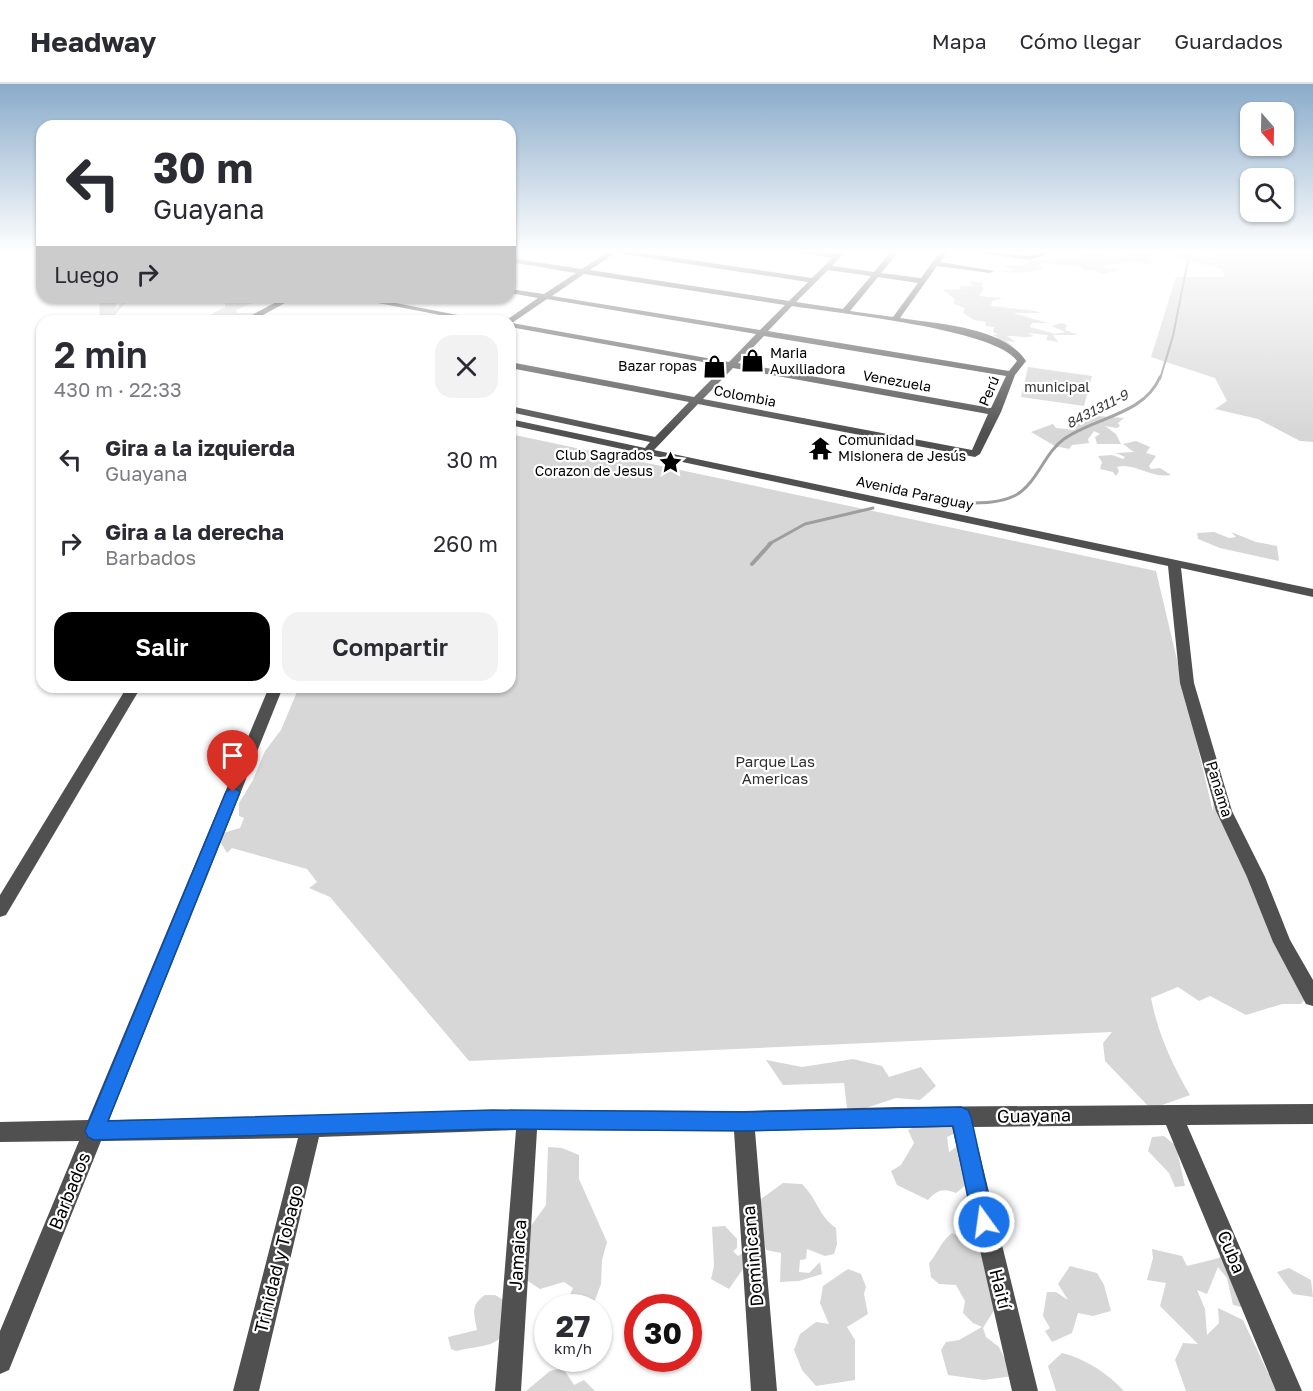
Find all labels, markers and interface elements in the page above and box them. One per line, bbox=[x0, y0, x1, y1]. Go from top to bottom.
text: Headway bbox=[30, 25, 156, 58]
text: Mapa bbox=[932, 28, 987, 54]
text: Cómo llegar bbox=[1020, 28, 1141, 54]
text: Guardados bbox=[1174, 28, 1283, 54]
north arrow bbox=[1240, 102, 1294, 156]
map controls bbox=[1240, 102, 1294, 222]
text: 30 m bbox=[153, 142, 253, 192]
icon: left bbox=[54, 144, 132, 222]
button: search bbox=[1240, 168, 1294, 222]
text: Guayana bbox=[153, 193, 265, 225]
icon: right bbox=[131, 258, 164, 291]
text: Luego bbox=[54, 261, 119, 288]
text: 2 min bbox=[54, 333, 148, 376]
button: close bbox=[435, 335, 498, 398]
place label: Maria Auxiliadora bbox=[770, 344, 845, 377]
shop icon: Maria Auxiliadora bbox=[739, 348, 765, 374]
shop icon: Bazar ropas bbox=[702, 353, 728, 379]
place label: Bazar ropas bbox=[618, 357, 697, 374]
street label: Venezuela bbox=[861, 366, 933, 395]
street label: Perú bbox=[975, 373, 1002, 408]
text: 430 m · 22:33 bbox=[54, 377, 182, 401]
park label: municipal bbox=[1024, 378, 1090, 395]
street label: Colombia bbox=[712, 381, 778, 410]
water label: 8431311-9 bbox=[1063, 385, 1132, 431]
place label: Comunidad Misionera de Jesús bbox=[838, 431, 966, 464]
text: Gira a la izquierda bbox=[105, 434, 295, 461]
temple icon: Comunidad Misionera de Jesús bbox=[807, 435, 833, 461]
icon: left bbox=[54, 443, 87, 476]
text: 30 m bbox=[447, 446, 498, 473]
place label: Club Sagrados Corazon de Jesus bbox=[535, 446, 653, 479]
place icon: Club Sagrados Corazon de Jesus bbox=[658, 450, 684, 476]
text: Guayana bbox=[105, 461, 188, 485]
street label: Avenida Paraguay bbox=[855, 472, 975, 513]
text: Gira a la derecha bbox=[105, 518, 284, 545]
icon: right bbox=[54, 527, 87, 560]
text: 260 m bbox=[433, 530, 498, 557]
text: Barbados bbox=[105, 545, 196, 569]
button: Salir bbox=[54, 612, 270, 681]
button: Compartir bbox=[282, 612, 498, 681]
pin bbox=[207, 730, 258, 792]
icon: arrive bbox=[216, 739, 249, 772]
park label: Parque Las Americas bbox=[735, 752, 815, 787]
street label: Panama bbox=[1203, 759, 1237, 819]
street label: Guayana bbox=[997, 1103, 1071, 1127]
street label: Barbados bbox=[44, 1149, 95, 1233]
street label: Trinidad y Tobago bbox=[249, 1182, 307, 1335]
position arrow bbox=[952, 1190, 1016, 1254]
street label: Dominicana bbox=[737, 1205, 767, 1307]
street label: Jamaica bbox=[504, 1219, 530, 1291]
street label: Cuba bbox=[1213, 1227, 1251, 1276]
street label: Haití bbox=[985, 1266, 1017, 1312]
speed limit sign: 30 bbox=[624, 1294, 702, 1372]
text: 27 bbox=[556, 1308, 590, 1344]
text: km/h bbox=[554, 1339, 592, 1357]

